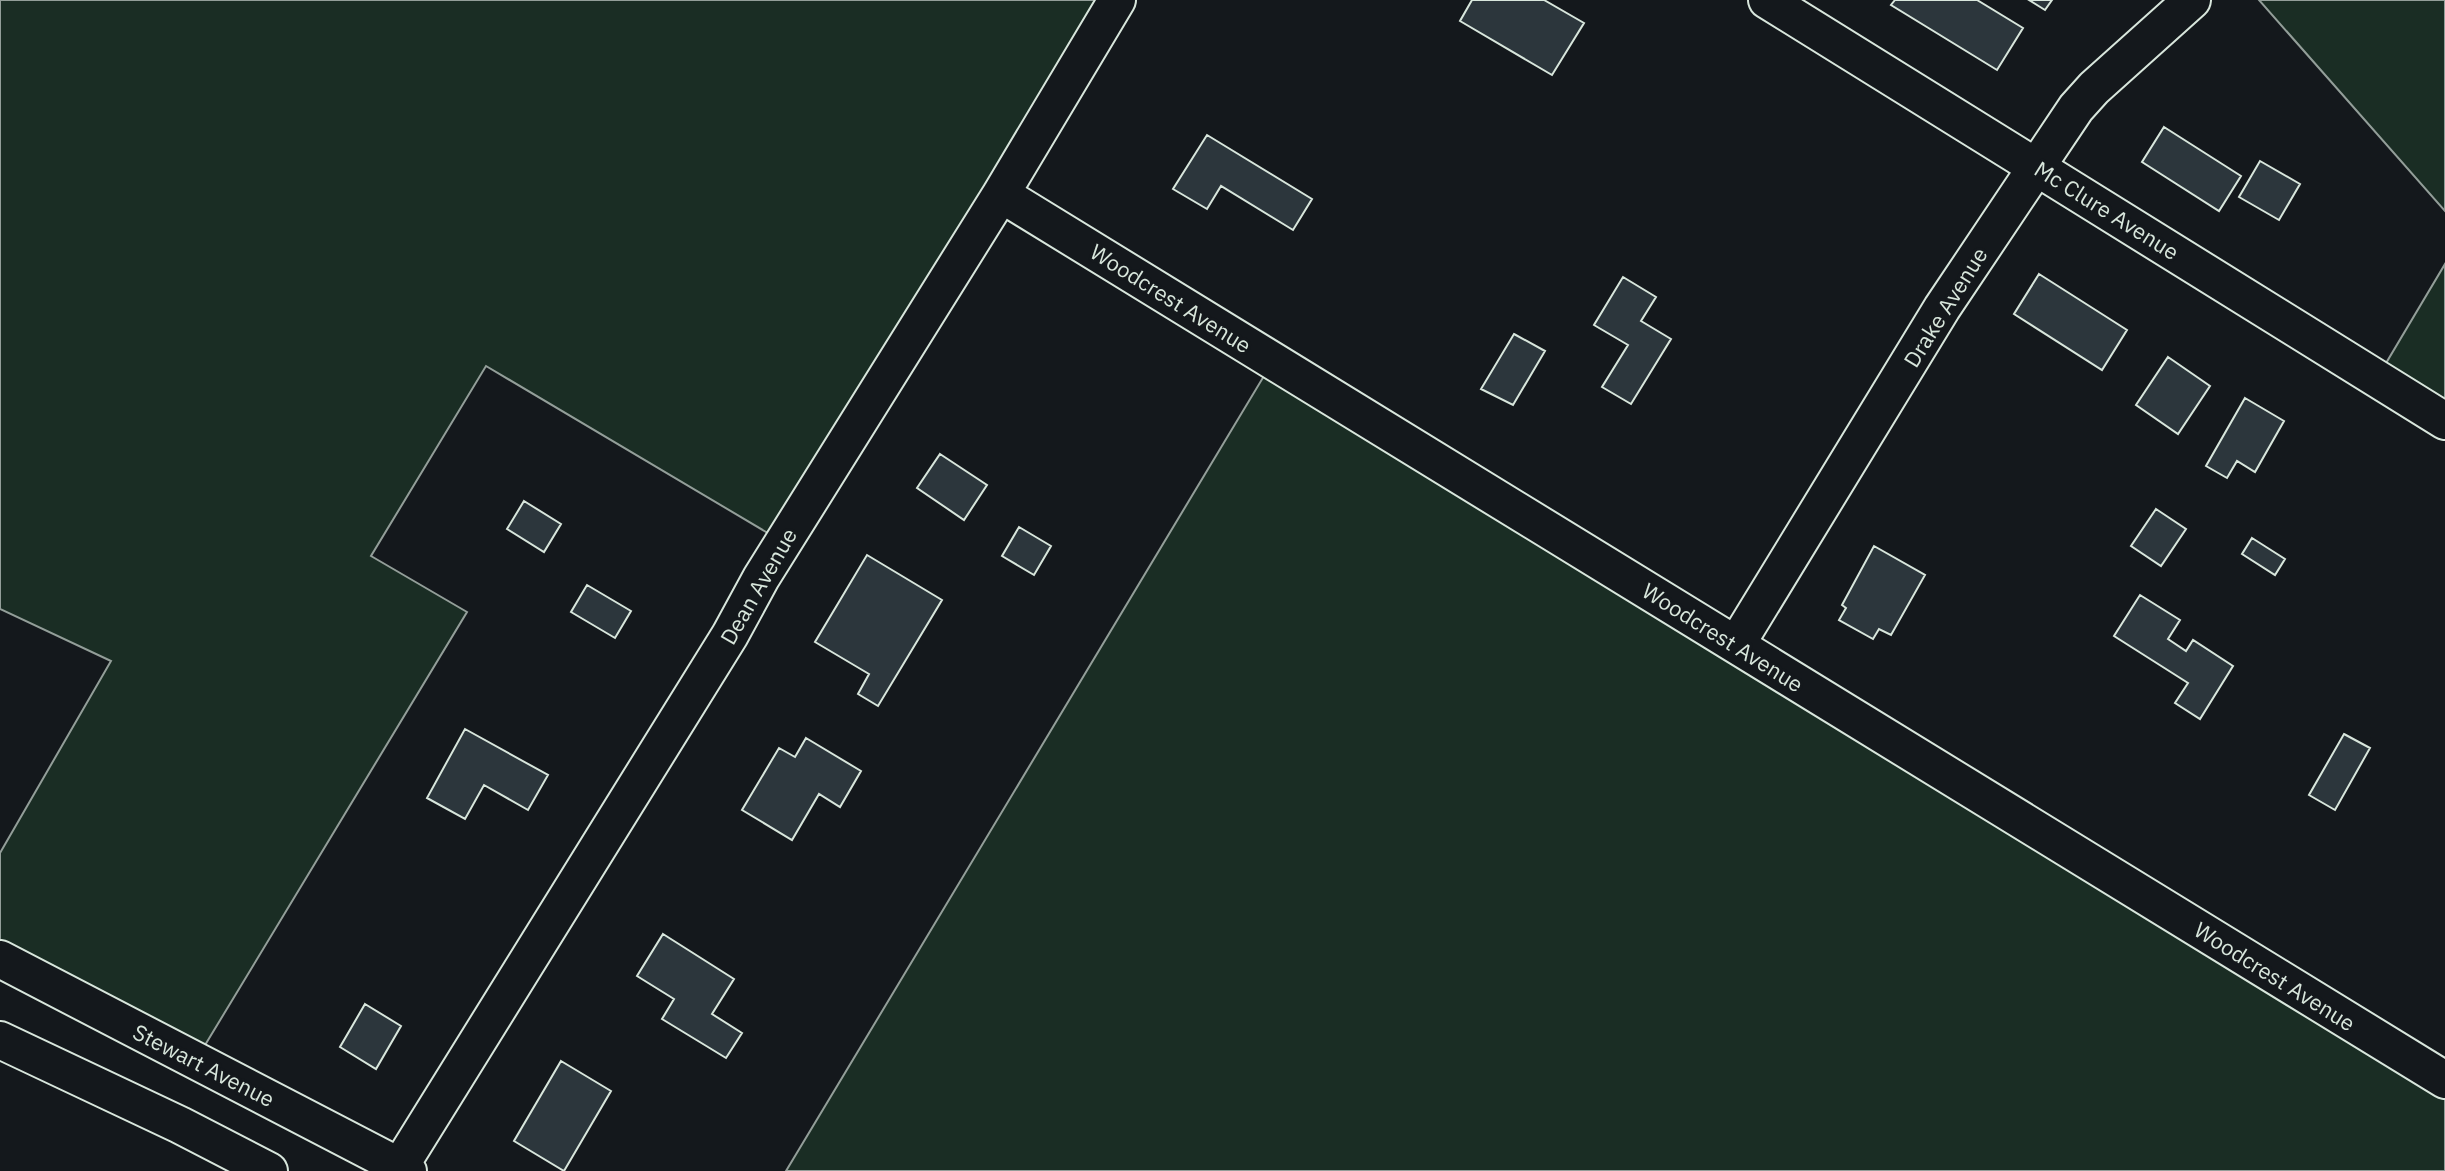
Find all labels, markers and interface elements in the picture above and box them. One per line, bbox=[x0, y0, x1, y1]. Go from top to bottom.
street label: Mc Clure Avenue bbox=[2029, 154, 2185, 266]
street label: Woodcrest Avenue bbox=[1085, 237, 1257, 359]
street label: Drake Avenue bbox=[1897, 241, 1993, 373]
street label: Dean Avenue bbox=[713, 523, 803, 649]
street label: Woodcrest Avenue bbox=[1637, 576, 1809, 698]
street label: Woodcrest Avenue bbox=[2189, 915, 2361, 1037]
street label: Stewart Avenue bbox=[128, 1017, 280, 1113]

